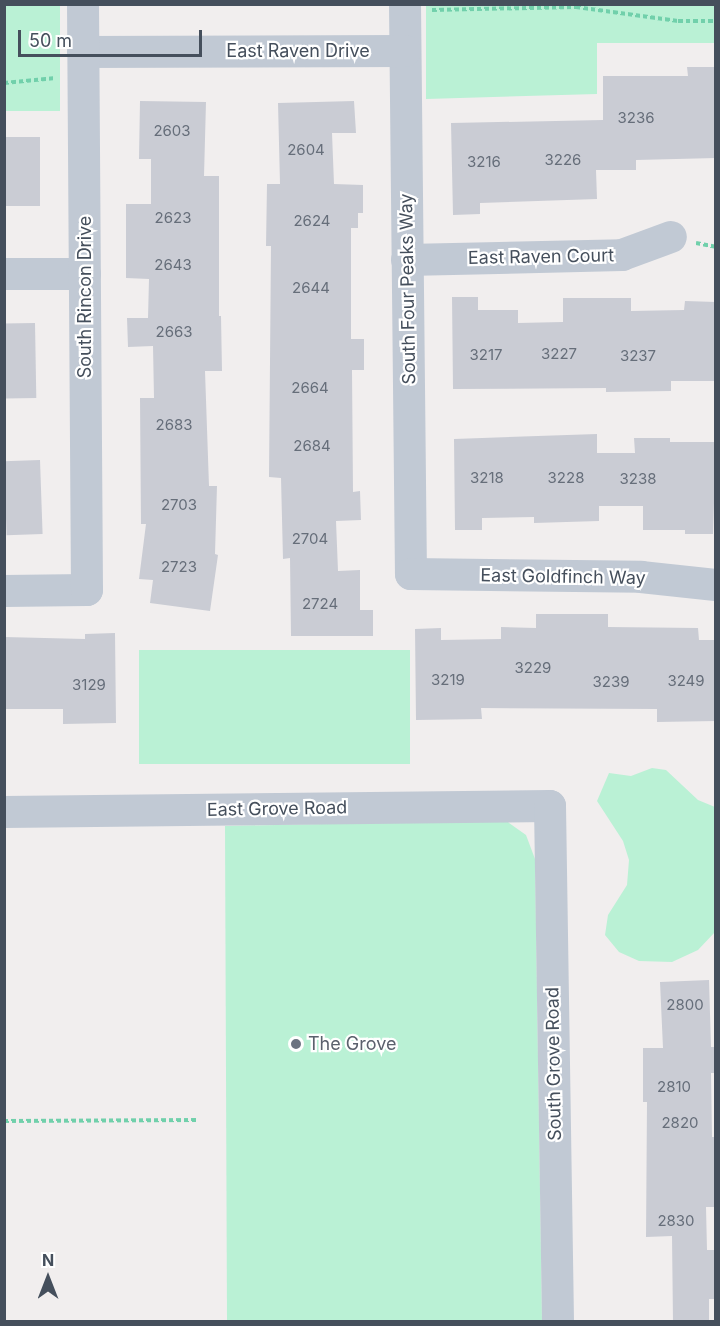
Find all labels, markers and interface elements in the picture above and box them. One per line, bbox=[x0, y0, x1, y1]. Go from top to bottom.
scale bar bbox=[21, 18, 206, 56]
text: 50 m bbox=[29, 30, 72, 51]
street label: East Raven Drive bbox=[226, 40, 370, 62]
house number: 3236 bbox=[618, 109, 654, 127]
house number: 2603 bbox=[153, 122, 191, 140]
house number: 2604 bbox=[287, 141, 325, 159]
house number: 3226 bbox=[545, 151, 581, 169]
house number: 3216 bbox=[467, 153, 501, 171]
street label: South Four Peaks Way bbox=[396, 193, 420, 385]
house number: 2623 bbox=[155, 209, 191, 227]
house number: 2624 bbox=[293, 212, 331, 230]
street label: South Rincon Drive bbox=[74, 216, 96, 378]
street label: East Raven Court bbox=[468, 245, 614, 269]
house number: 2643 bbox=[154, 256, 192, 274]
house number: 2644 bbox=[292, 279, 330, 297]
house number: 2663 bbox=[155, 323, 193, 341]
house number: 3227 bbox=[541, 345, 577, 363]
house number: 3217 bbox=[469, 346, 503, 364]
house number: 3237 bbox=[620, 347, 656, 365]
house number: 2664 bbox=[291, 379, 329, 397]
house number: 2683 bbox=[156, 416, 192, 434]
house number: 2684 bbox=[293, 437, 331, 455]
house number: 3218 bbox=[470, 469, 504, 487]
house number: 3228 bbox=[548, 469, 584, 487]
house number: 3238 bbox=[620, 470, 656, 488]
house number: 2703 bbox=[161, 496, 197, 514]
house number: 2704 bbox=[292, 530, 328, 548]
house number: 2723 bbox=[161, 558, 197, 576]
street label: East Goldfinch Way bbox=[480, 565, 646, 589]
house number: 2724 bbox=[302, 595, 338, 613]
house number: 3229 bbox=[515, 659, 551, 677]
house number: 3219 bbox=[431, 671, 465, 689]
house number: 3249 bbox=[667, 672, 705, 690]
house number: 3239 bbox=[593, 673, 629, 691]
house number: 3129 bbox=[72, 676, 106, 694]
street label: East Grove Road bbox=[207, 797, 347, 821]
street label: South Grove Road bbox=[542, 987, 566, 1141]
house number: 2800 bbox=[666, 996, 704, 1014]
place label: The Grove bbox=[308, 1033, 396, 1055]
marker: The Grove bbox=[289, 1037, 303, 1051]
house number: 2810 bbox=[657, 1078, 691, 1096]
house number: 2820 bbox=[661, 1114, 699, 1132]
house number: 2830 bbox=[657, 1212, 695, 1230]
north arrow bbox=[18, 1248, 78, 1308]
text: N bbox=[42, 1250, 54, 1270]

